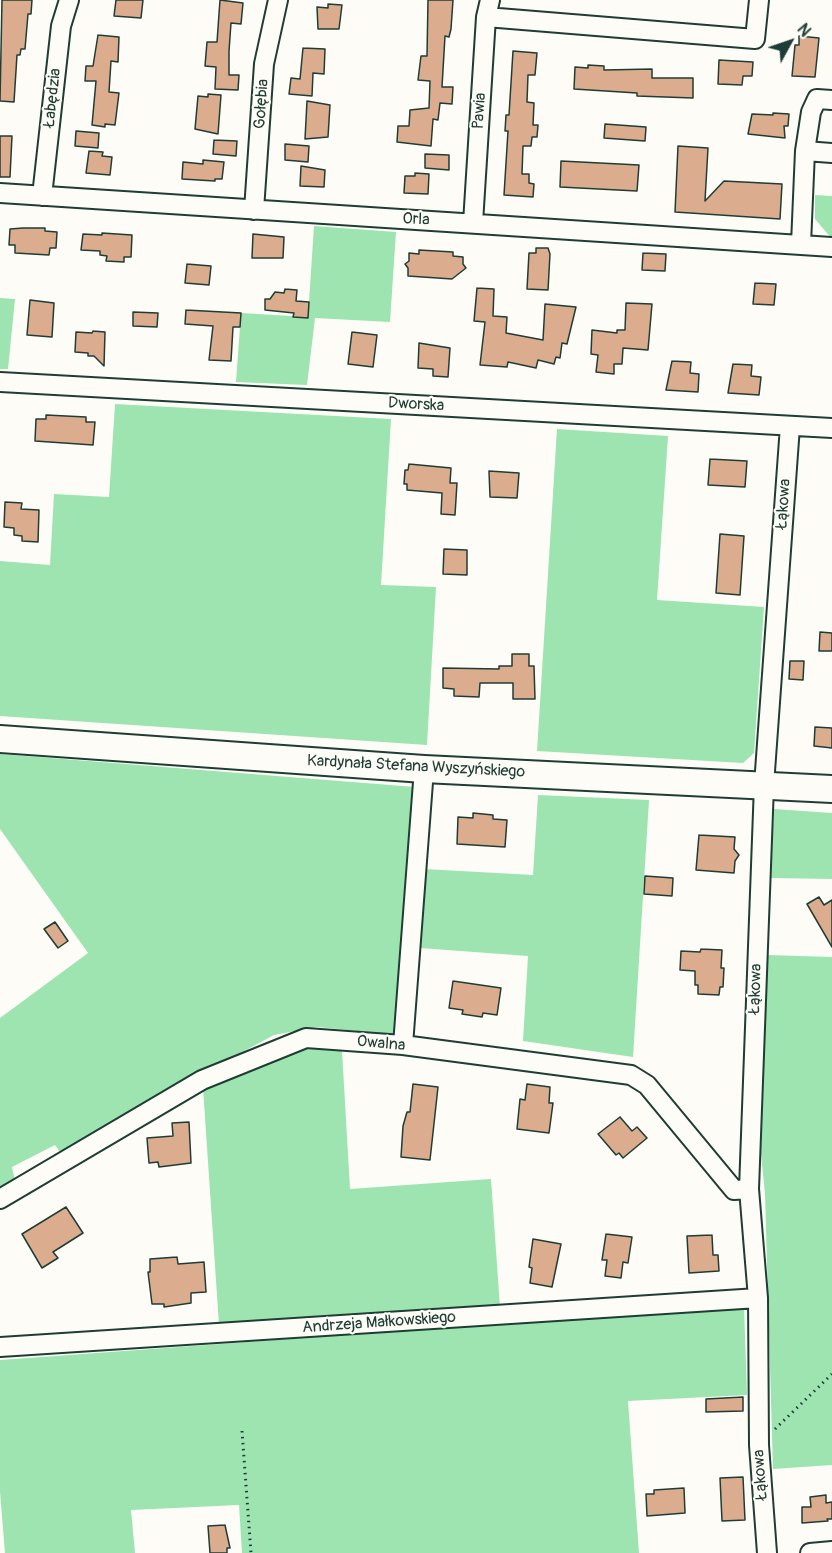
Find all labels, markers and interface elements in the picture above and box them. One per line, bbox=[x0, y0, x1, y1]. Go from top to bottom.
north arrow bbox=[760, 12, 820, 72]
text: N bbox=[793, 20, 815, 41]
street label: Łabędzia bbox=[40, 67, 66, 129]
street label: Gołębia bbox=[251, 78, 273, 130]
street label: Pawia bbox=[469, 92, 491, 130]
street label: Orla bbox=[402, 210, 430, 230]
street label: Dworska bbox=[387, 394, 445, 416]
street label: Łąkowa bbox=[773, 478, 795, 530]
street label: Kardynała Stefana Wyszyńskiego bbox=[307, 752, 525, 782]
street label: Łąkowa bbox=[746, 963, 766, 1015]
street label: Owalna bbox=[356, 1032, 406, 1056]
street label: Andrzeja Małkowskiego bbox=[302, 1308, 456, 1338]
street label: Łąkowa bbox=[750, 1449, 772, 1501]

